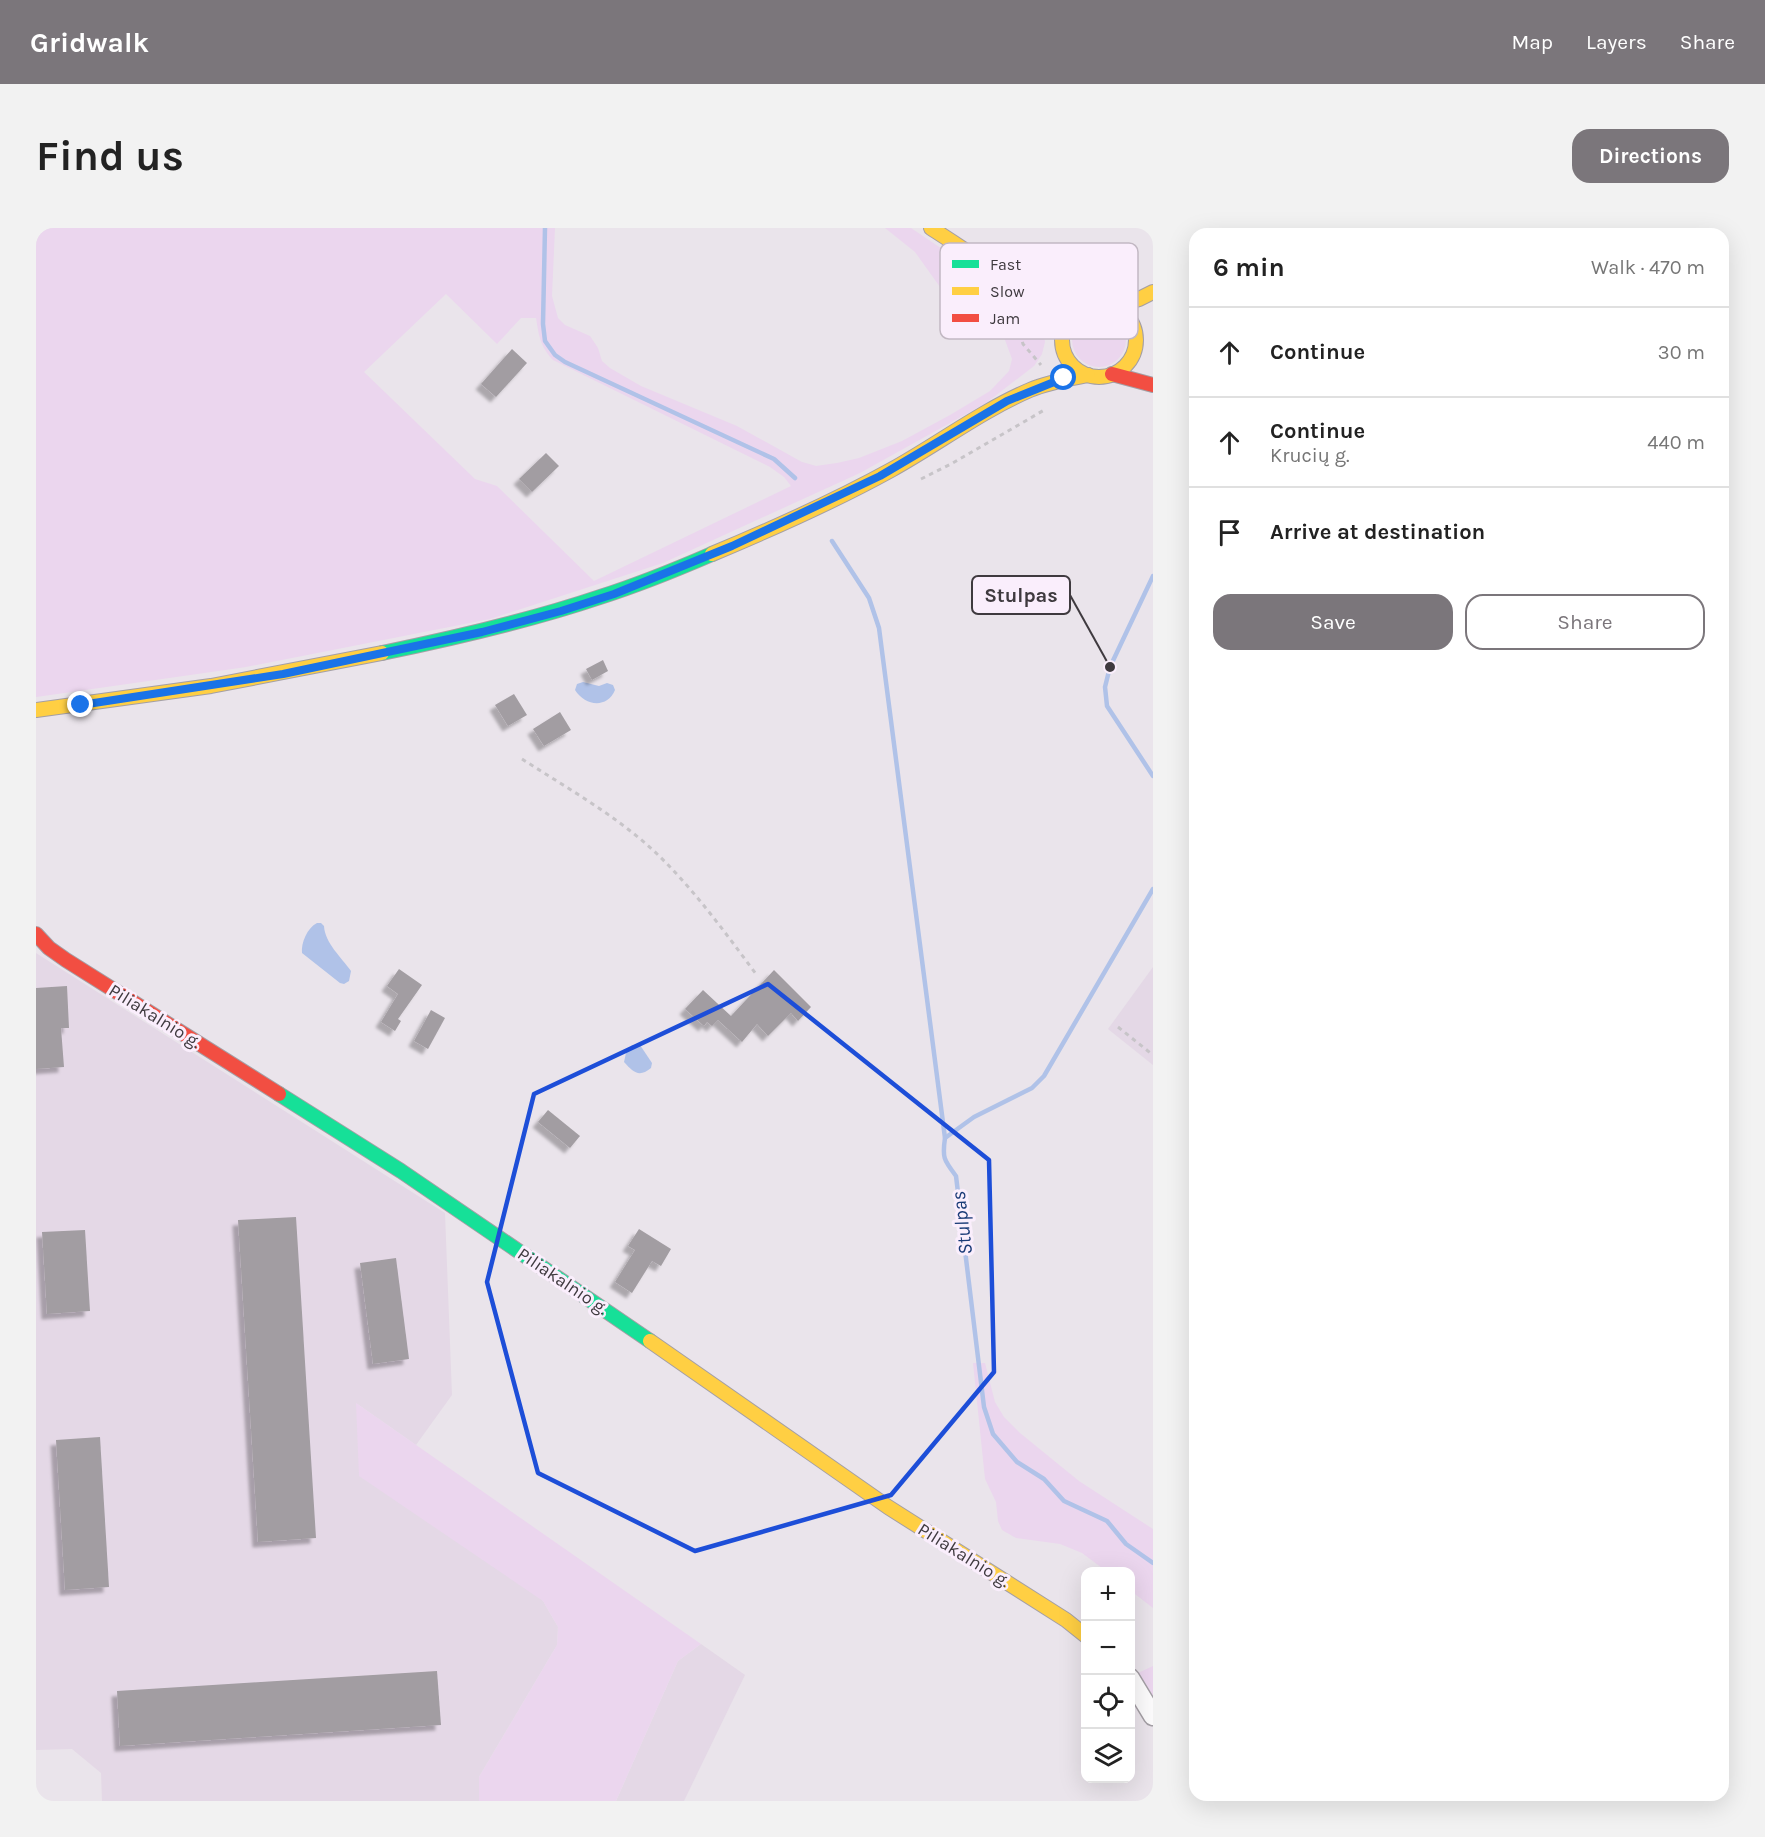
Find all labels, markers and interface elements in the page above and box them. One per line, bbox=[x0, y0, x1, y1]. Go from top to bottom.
text: Gridwalk bbox=[30, 26, 149, 59]
text: Map bbox=[1511, 30, 1553, 54]
text: Layers bbox=[1586, 30, 1647, 54]
text: Share bbox=[1680, 30, 1735, 54]
button: Directions bbox=[1572, 129, 1729, 183]
text: Find us bbox=[36, 131, 184, 181]
legend bbox=[940, 243, 1138, 339]
text: 6 min bbox=[1213, 252, 1285, 283]
text: Fast bbox=[990, 255, 1021, 274]
text: Walk · 470 m bbox=[1591, 256, 1705, 279]
text: Slow bbox=[990, 282, 1025, 301]
text: Jam bbox=[990, 309, 1020, 328]
icon: ahead bbox=[1213, 336, 1246, 369]
text: Continue bbox=[1270, 339, 1365, 365]
text: 30 m bbox=[1658, 341, 1705, 364]
route start bbox=[1050, 364, 1076, 390]
text: Continue bbox=[1270, 418, 1365, 444]
icon: ahead bbox=[1213, 426, 1246, 459]
text: 440 m bbox=[1647, 431, 1705, 454]
text: Krucių g. bbox=[1270, 444, 1350, 467]
icon: arrive bbox=[1213, 516, 1246, 549]
text: Arrive at destination bbox=[1270, 519, 1485, 545]
callout: Stulpas bbox=[972, 576, 1070, 614]
text: Stulpas bbox=[984, 584, 1058, 607]
button: Save bbox=[1213, 594, 1453, 650]
button: Share bbox=[1465, 594, 1705, 650]
route end bbox=[67, 691, 93, 717]
street label: Piliakalnio g. bbox=[105, 979, 205, 1053]
water label: Stulpas bbox=[947, 1190, 977, 1256]
street label: Piliakalnio g. bbox=[514, 1243, 612, 1319]
street label: Piliakalnio g. bbox=[914, 1518, 1014, 1592]
map controls bbox=[1081, 1567, 1135, 1783]
button: + bbox=[1081, 1567, 1135, 1621]
button: − bbox=[1081, 1621, 1135, 1675]
button: locate bbox=[1081, 1675, 1135, 1729]
button: layers bbox=[1081, 1729, 1135, 1783]

